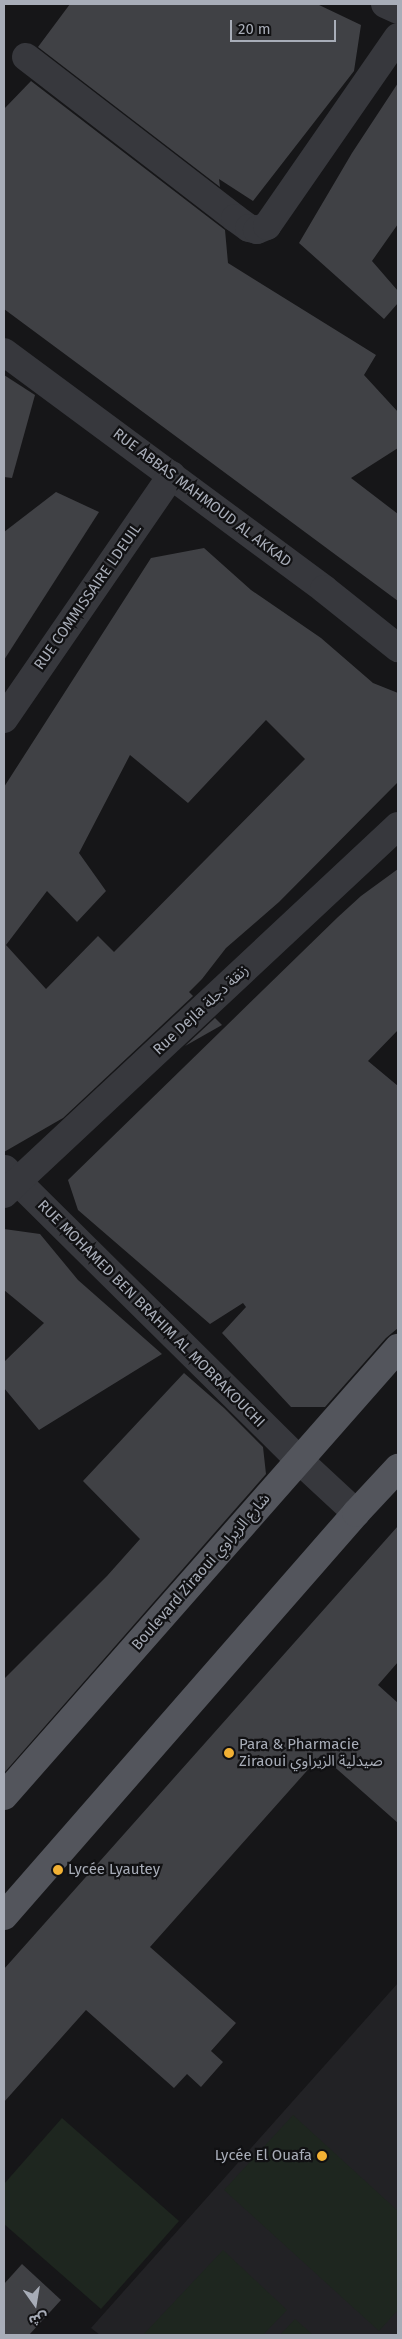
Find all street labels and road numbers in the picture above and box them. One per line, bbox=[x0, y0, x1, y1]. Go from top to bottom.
street label: RUE ABBAS MAHMOUD AL AKKAD bbox=[109, 425, 295, 571]
street label: RUE COMMISSAIRE LDEUIL bbox=[31, 520, 145, 674]
street label: Rue Dejla زنقة دجلة bbox=[150, 961, 252, 1059]
street label: RUE MOHAMED BEN BRAHIM AL MOBRAKOUCHI bbox=[34, 1197, 268, 1431]
street label: Boulevard Ziraoui شارع الزيراوي bbox=[128, 1490, 274, 1654]

